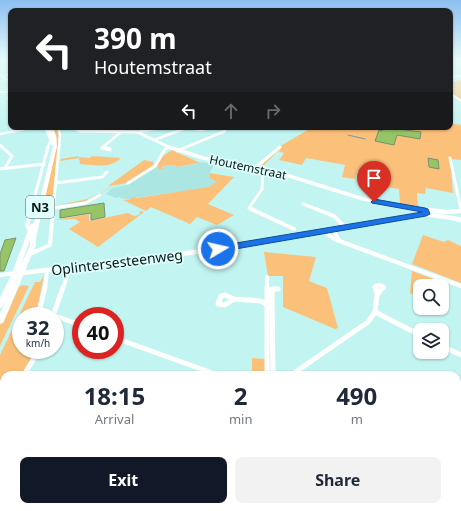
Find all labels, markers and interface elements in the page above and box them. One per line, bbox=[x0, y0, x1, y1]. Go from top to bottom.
text: 390 m bbox=[94, 19, 177, 57]
icon: left bbox=[28, 24, 80, 76]
text: Houtemstraat bbox=[94, 55, 212, 79]
icon: left bbox=[178, 100, 200, 122]
icon: ahead bbox=[220, 100, 242, 122]
icon: right bbox=[262, 100, 284, 122]
street label: Houtemstraat bbox=[208, 151, 289, 184]
pin bbox=[357, 161, 391, 202]
icon: arrive bbox=[363, 167, 385, 189]
road number: N3 bbox=[26, 196, 54, 218]
position arrow bbox=[197, 228, 239, 270]
street label: Oplintersesteenweg bbox=[50, 244, 184, 280]
map controls bbox=[413, 279, 449, 359]
button: search bbox=[413, 279, 449, 315]
speed limit sign: 40 bbox=[72, 307, 124, 359]
text: 32 bbox=[27, 314, 49, 341]
button: layers bbox=[413, 323, 449, 359]
text: km/h bbox=[26, 336, 50, 350]
text: 18:15 bbox=[84, 379, 145, 412]
text: 2 bbox=[234, 379, 248, 412]
text: 490 bbox=[336, 379, 377, 412]
text: Arrival bbox=[95, 410, 134, 428]
text: min bbox=[229, 410, 252, 428]
text: m bbox=[351, 410, 363, 428]
button: Exit bbox=[20, 457, 227, 503]
button: Share bbox=[235, 457, 441, 503]

